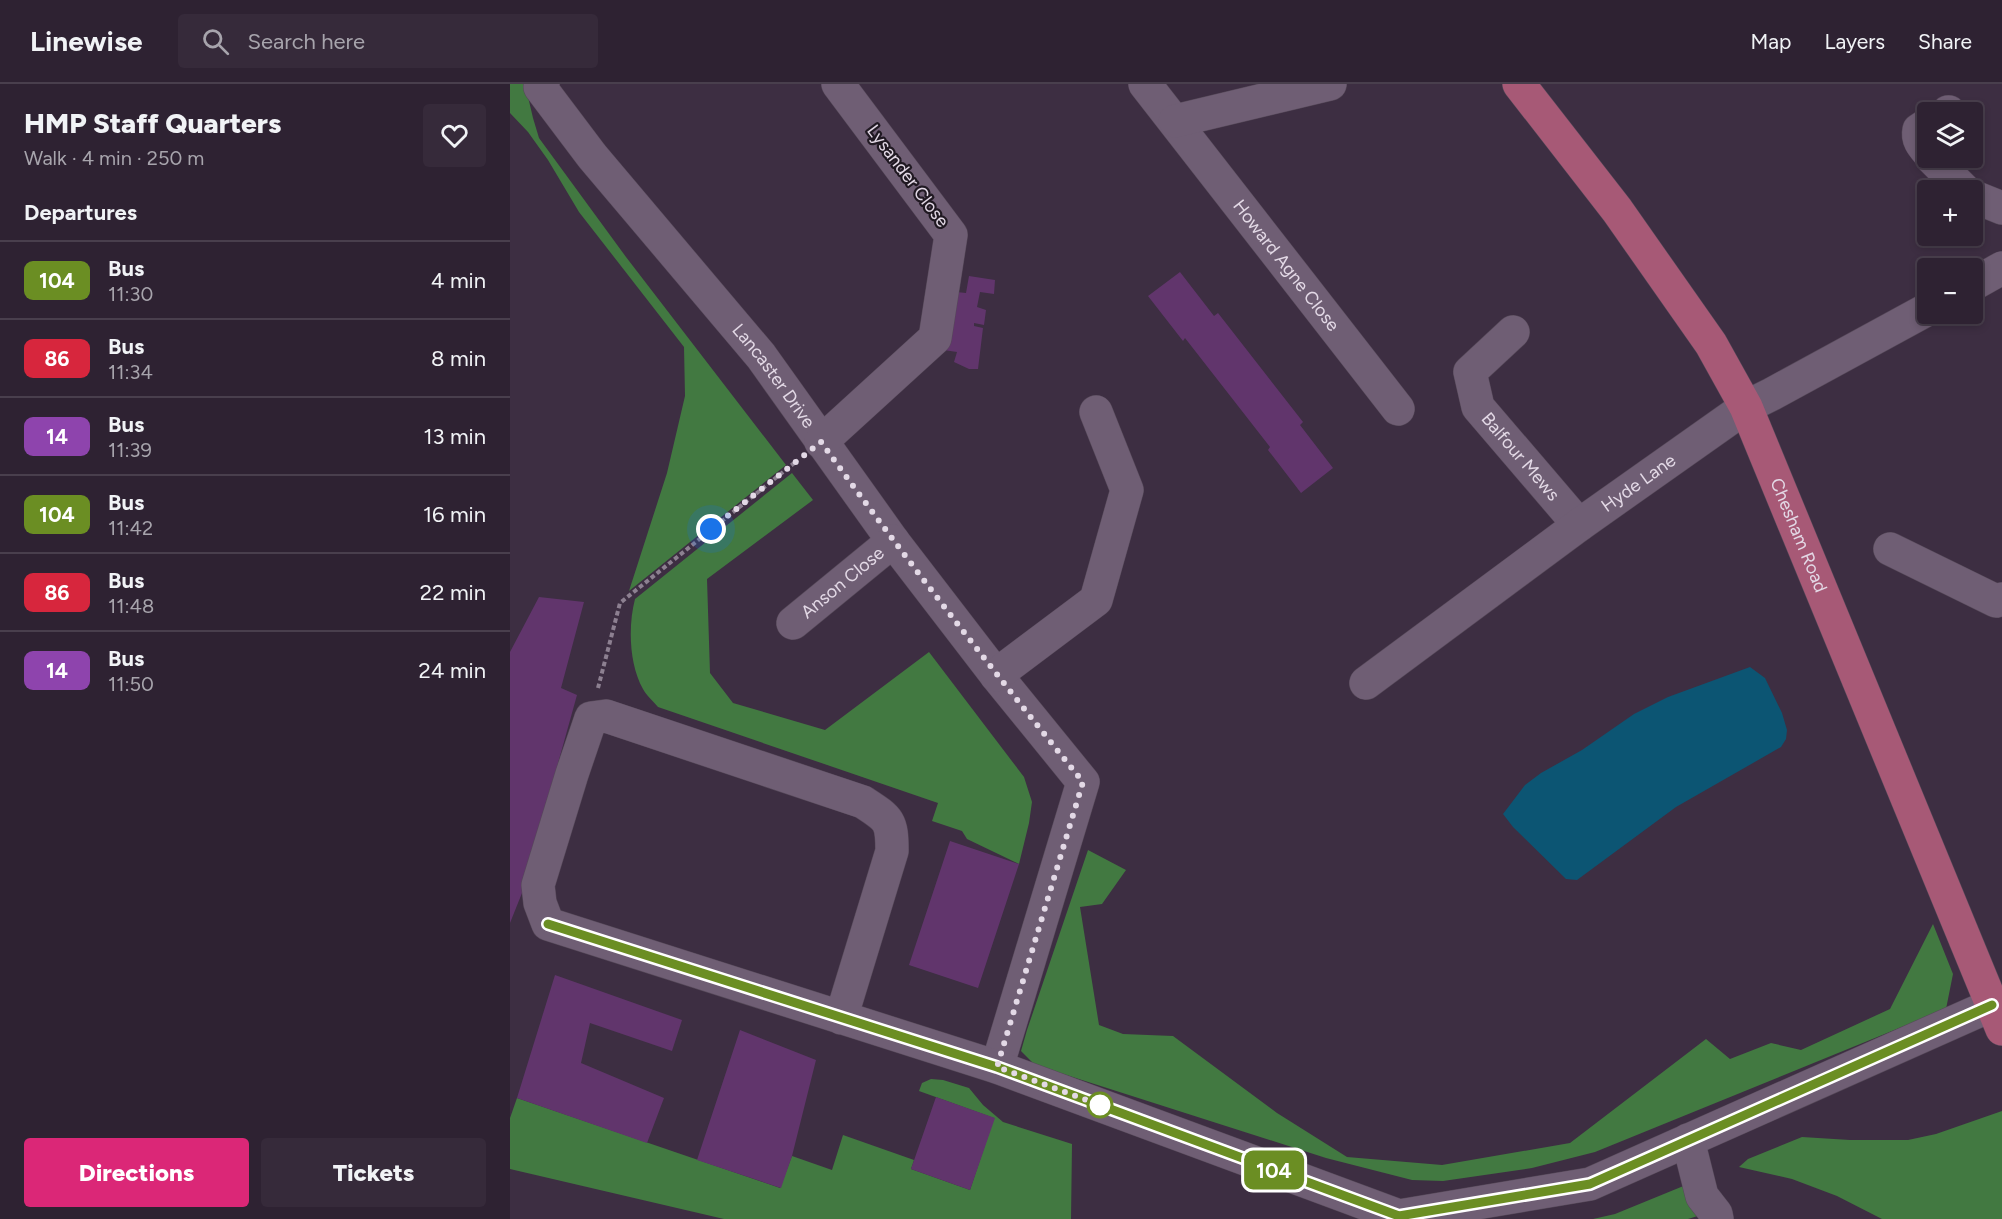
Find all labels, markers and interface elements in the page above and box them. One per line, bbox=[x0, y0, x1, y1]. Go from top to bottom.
search box bbox=[178, 14, 598, 68]
text: Linewise bbox=[30, 24, 142, 58]
icon: search bbox=[199, 25, 232, 58]
text: Search here bbox=[247, 28, 365, 55]
text: Map bbox=[1751, 29, 1791, 54]
text: Layers bbox=[1824, 29, 1885, 54]
text: Share bbox=[1918, 29, 1972, 54]
map controls bbox=[1917, 102, 1983, 324]
button: layers bbox=[1917, 102, 1983, 168]
button: heart bbox=[423, 104, 486, 167]
text: HMP Staff Quarters bbox=[24, 106, 281, 140]
street label: Lysander Close bbox=[862, 120, 954, 232]
text: Walk · 4 min · 250 m bbox=[24, 146, 204, 170]
button: + bbox=[1917, 180, 1983, 246]
street label: Howard Agne Close bbox=[1228, 195, 1344, 336]
text: Departures bbox=[24, 199, 137, 226]
text: Bus bbox=[108, 255, 144, 282]
button: − bbox=[1917, 258, 1983, 324]
text: 4 min bbox=[431, 267, 486, 294]
text: 104 bbox=[39, 268, 75, 293]
text: 11:30 bbox=[108, 282, 153, 306]
street label: Lancaster Drive bbox=[728, 319, 820, 432]
text: Bus bbox=[108, 333, 144, 360]
text: 8 min bbox=[431, 345, 486, 372]
text: 86 bbox=[44, 346, 70, 371]
text: 11:34 bbox=[108, 360, 153, 384]
street label: Balfour Mews bbox=[1477, 408, 1564, 505]
text: Bus bbox=[108, 411, 144, 438]
text: 13 min bbox=[423, 423, 486, 450]
text: 14 bbox=[46, 424, 68, 449]
text: 11:39 bbox=[108, 438, 152, 462]
street label: Hyde Lane bbox=[1597, 449, 1680, 517]
street label: Chesham Road bbox=[1765, 475, 1832, 596]
text: Bus bbox=[108, 489, 144, 516]
text: 16 min bbox=[423, 501, 486, 528]
text: 104 bbox=[39, 502, 75, 527]
your location bbox=[696, 514, 726, 544]
text: 11:42 bbox=[108, 516, 153, 540]
street label: Anson Close bbox=[796, 542, 889, 623]
text: Bus bbox=[108, 567, 144, 594]
text: 22 min bbox=[420, 579, 486, 606]
text: 86 bbox=[44, 580, 70, 605]
text: 11:48 bbox=[108, 594, 154, 618]
text: Bus bbox=[108, 645, 144, 672]
text: 24 min bbox=[419, 657, 486, 684]
text: 14 bbox=[46, 658, 68, 683]
text: 11:50 bbox=[108, 672, 154, 696]
unlabelled marker bbox=[1087, 1092, 1113, 1118]
button: Directions bbox=[24, 1138, 249, 1207]
button: Tickets bbox=[261, 1138, 486, 1207]
line badge: 104 bbox=[1240, 1150, 1308, 1190]
text: 104 bbox=[1256, 1158, 1292, 1183]

